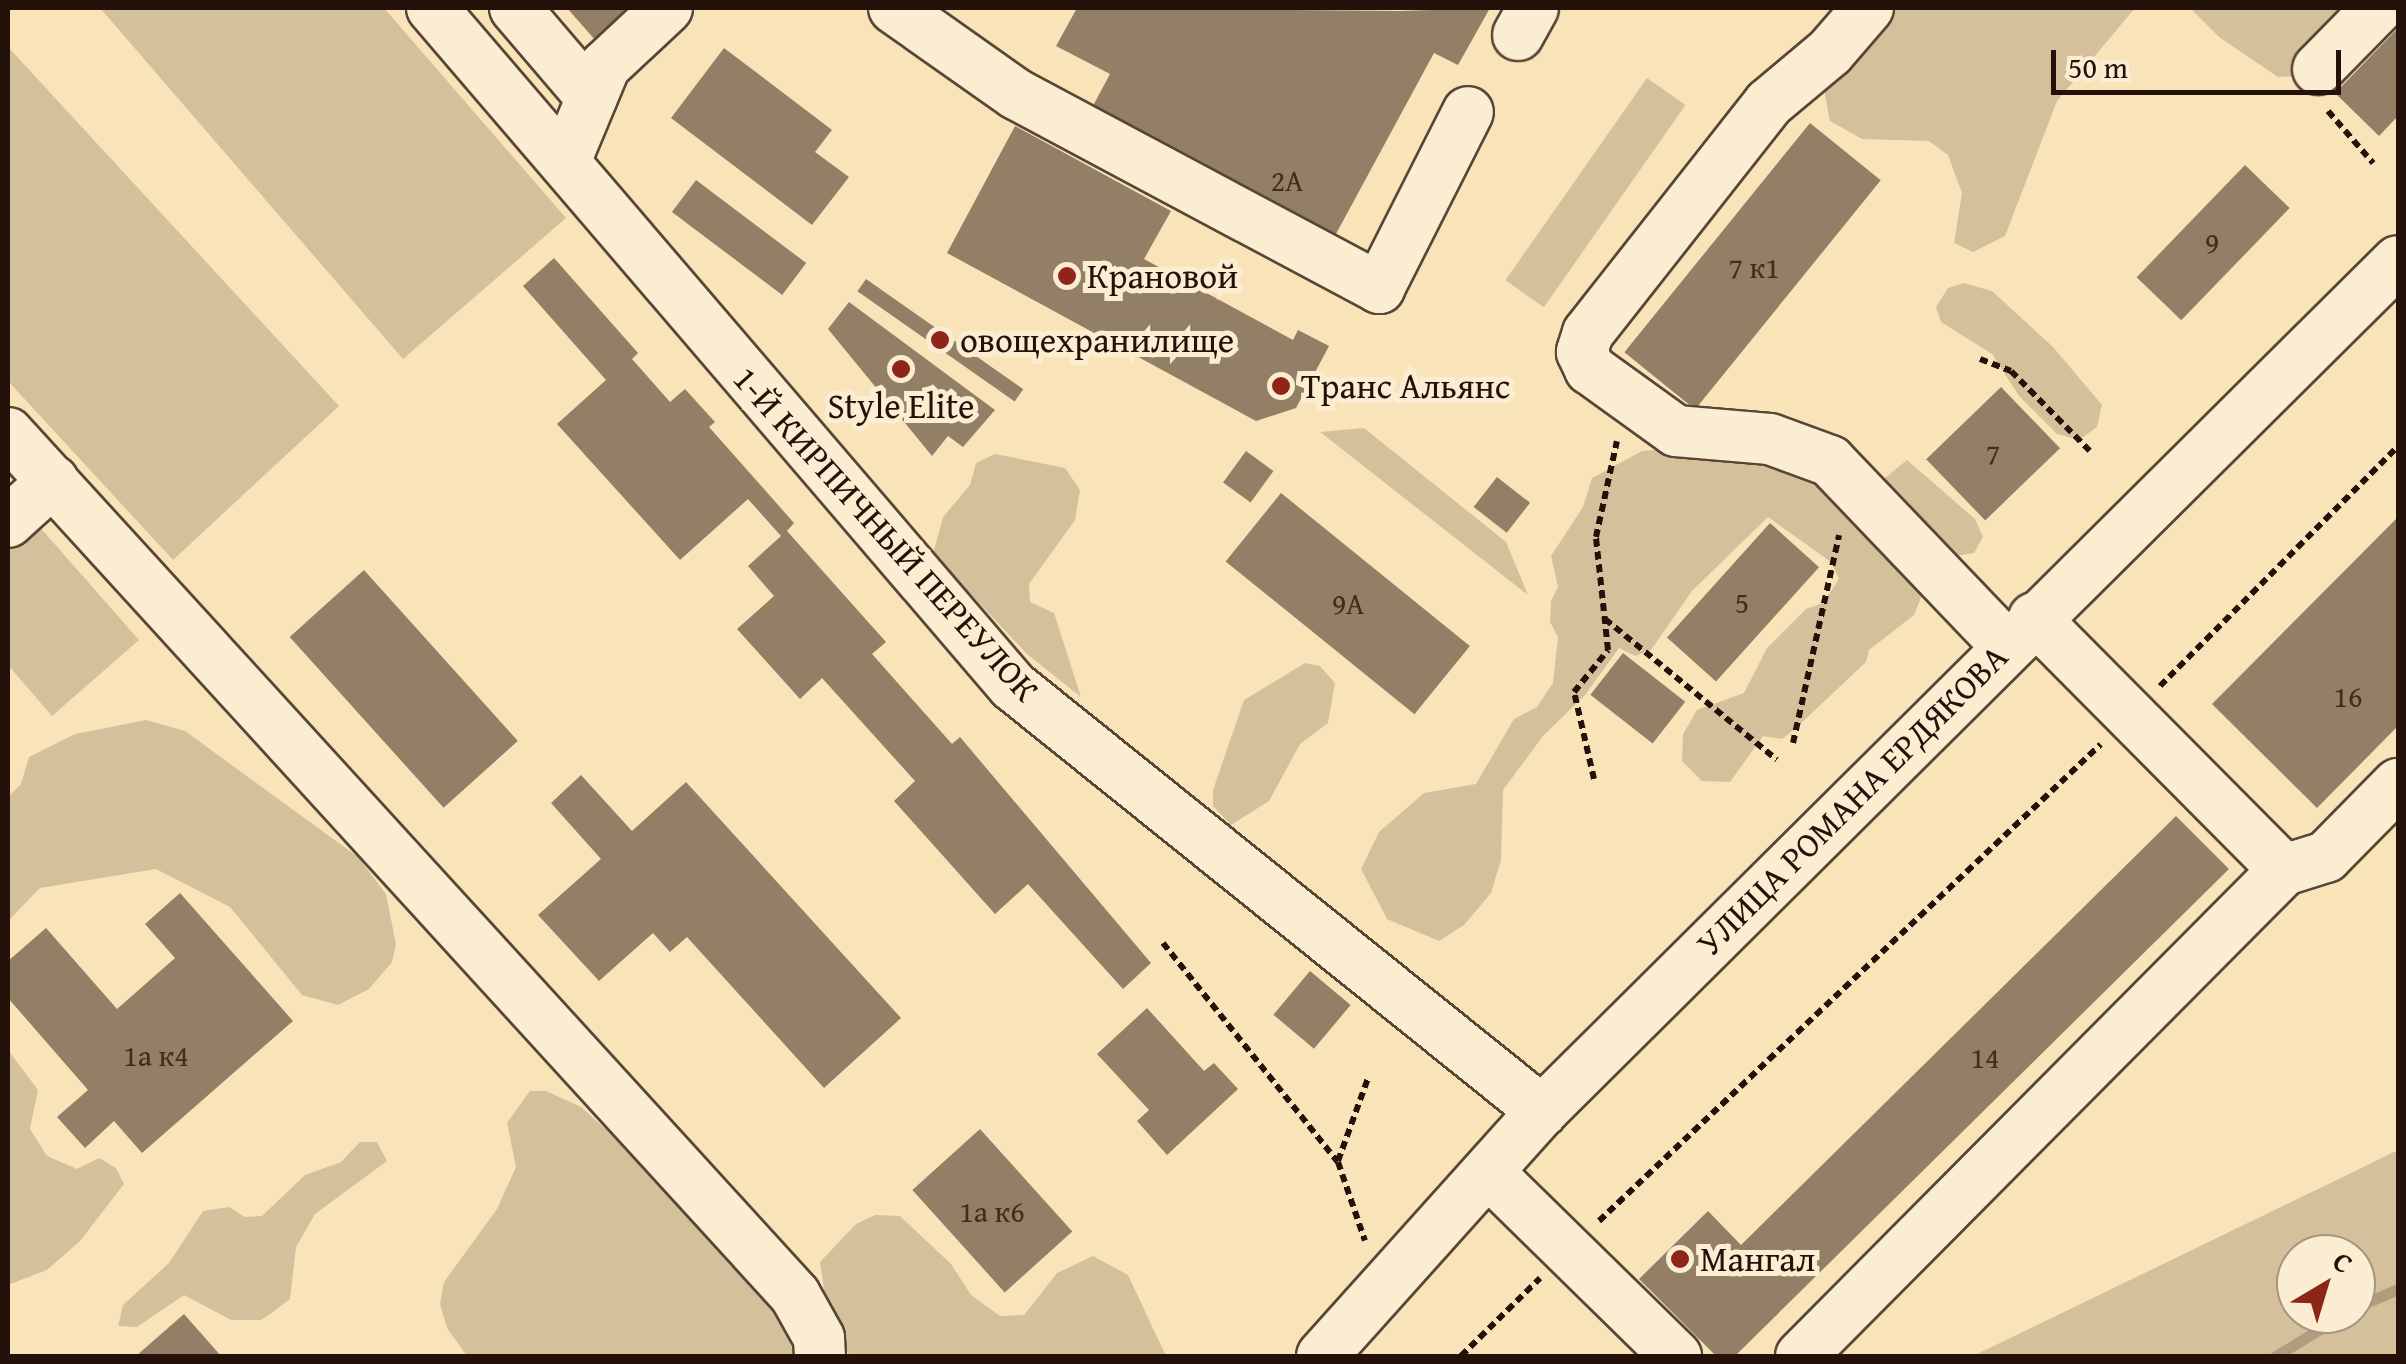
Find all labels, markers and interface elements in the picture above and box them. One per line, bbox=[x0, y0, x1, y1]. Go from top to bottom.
scale bar bbox=[2056, 30, 2346, 92]
text: 50 m bbox=[2068, 45, 2128, 89]
house number: 2А bbox=[1271, 162, 1303, 198]
house number: 9 bbox=[2205, 224, 2219, 260]
house number: 7 к1 bbox=[1728, 249, 1780, 285]
place label: Крановой bbox=[1087, 255, 1238, 297]
marker: Крановой bbox=[1056, 265, 1078, 287]
place label: овощехранилище bbox=[960, 319, 1234, 361]
marker: овощехранилище bbox=[929, 329, 951, 351]
street label: 1-Й КИРПИЧНЫЙ ПЕРЕУЛОК bbox=[724, 358, 1048, 710]
marker: Style Elite bbox=[890, 358, 912, 380]
place label: Транс Альянс bbox=[1301, 365, 1510, 407]
marker: Транс Альянс bbox=[1270, 375, 1292, 397]
place label: Style Elite bbox=[828, 385, 974, 427]
house number: 7 bbox=[1986, 435, 2000, 471]
house number: 5 bbox=[1735, 584, 1749, 620]
house number: 9А bbox=[1332, 585, 1364, 621]
street label: УЛИЦА РОМАНА ЕРДЯКОВА bbox=[1688, 636, 2016, 964]
house number: 16 bbox=[2334, 678, 2362, 714]
house number: 1а к4 bbox=[123, 1037, 189, 1073]
house number: 14 bbox=[1971, 1039, 1999, 1075]
house number: 1а к6 bbox=[959, 1193, 1025, 1229]
north arrow bbox=[2276, 1234, 2376, 1334]
place label: Мангал bbox=[1700, 1238, 1815, 1280]
text: С bbox=[2325, 1241, 2362, 1283]
marker: Мангал bbox=[1669, 1248, 1691, 1270]

